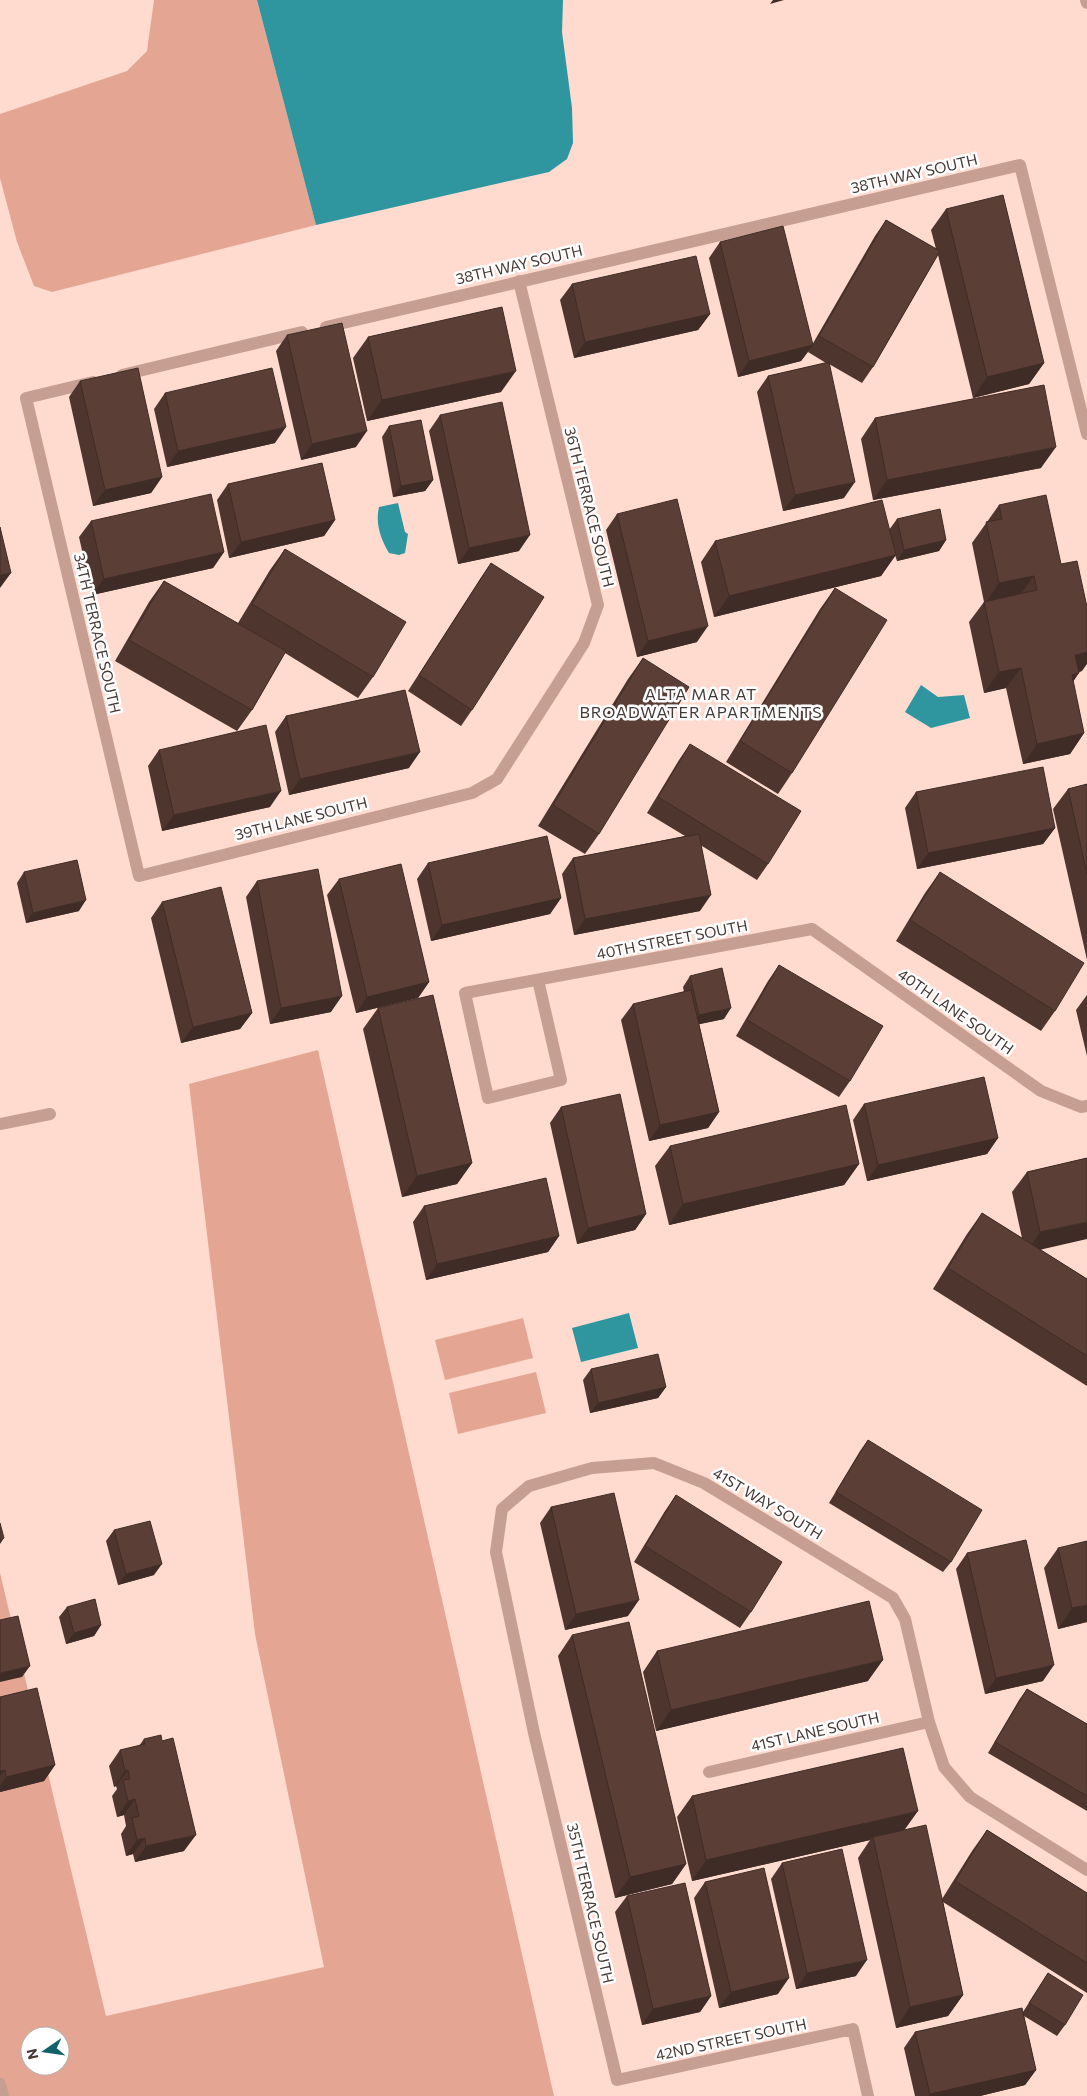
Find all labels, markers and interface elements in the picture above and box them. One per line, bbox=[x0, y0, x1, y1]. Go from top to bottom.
street label: 38TH WAY SOUTH bbox=[849, 150, 979, 196]
street label: 38TH WAY SOUTH bbox=[454, 241, 584, 287]
street label: 36TH TERRACE SOUTH bbox=[561, 425, 619, 589]
street label: 34TH TERRACE SOUTH bbox=[71, 551, 125, 715]
district label: ALTA MAR AT BROADWATER APARTMENTS bbox=[579, 684, 823, 721]
street label: 39TH LANE SOUTH bbox=[233, 793, 369, 843]
street label: 40TH STREET SOUTH bbox=[595, 916, 749, 962]
street label: 40TH LANE SOUTH bbox=[895, 964, 1017, 1058]
street label: 41ST WAY SOUTH bbox=[710, 1463, 826, 1543]
street label: 41ST LANE SOUTH bbox=[749, 1708, 881, 1754]
street label: 35TH TERRACE SOUTH bbox=[564, 1821, 618, 1985]
street label: 42ND STREET SOUTH bbox=[654, 2014, 808, 2064]
north arrow bbox=[20, 2026, 70, 2076]
text: N bbox=[22, 2047, 41, 2061]

